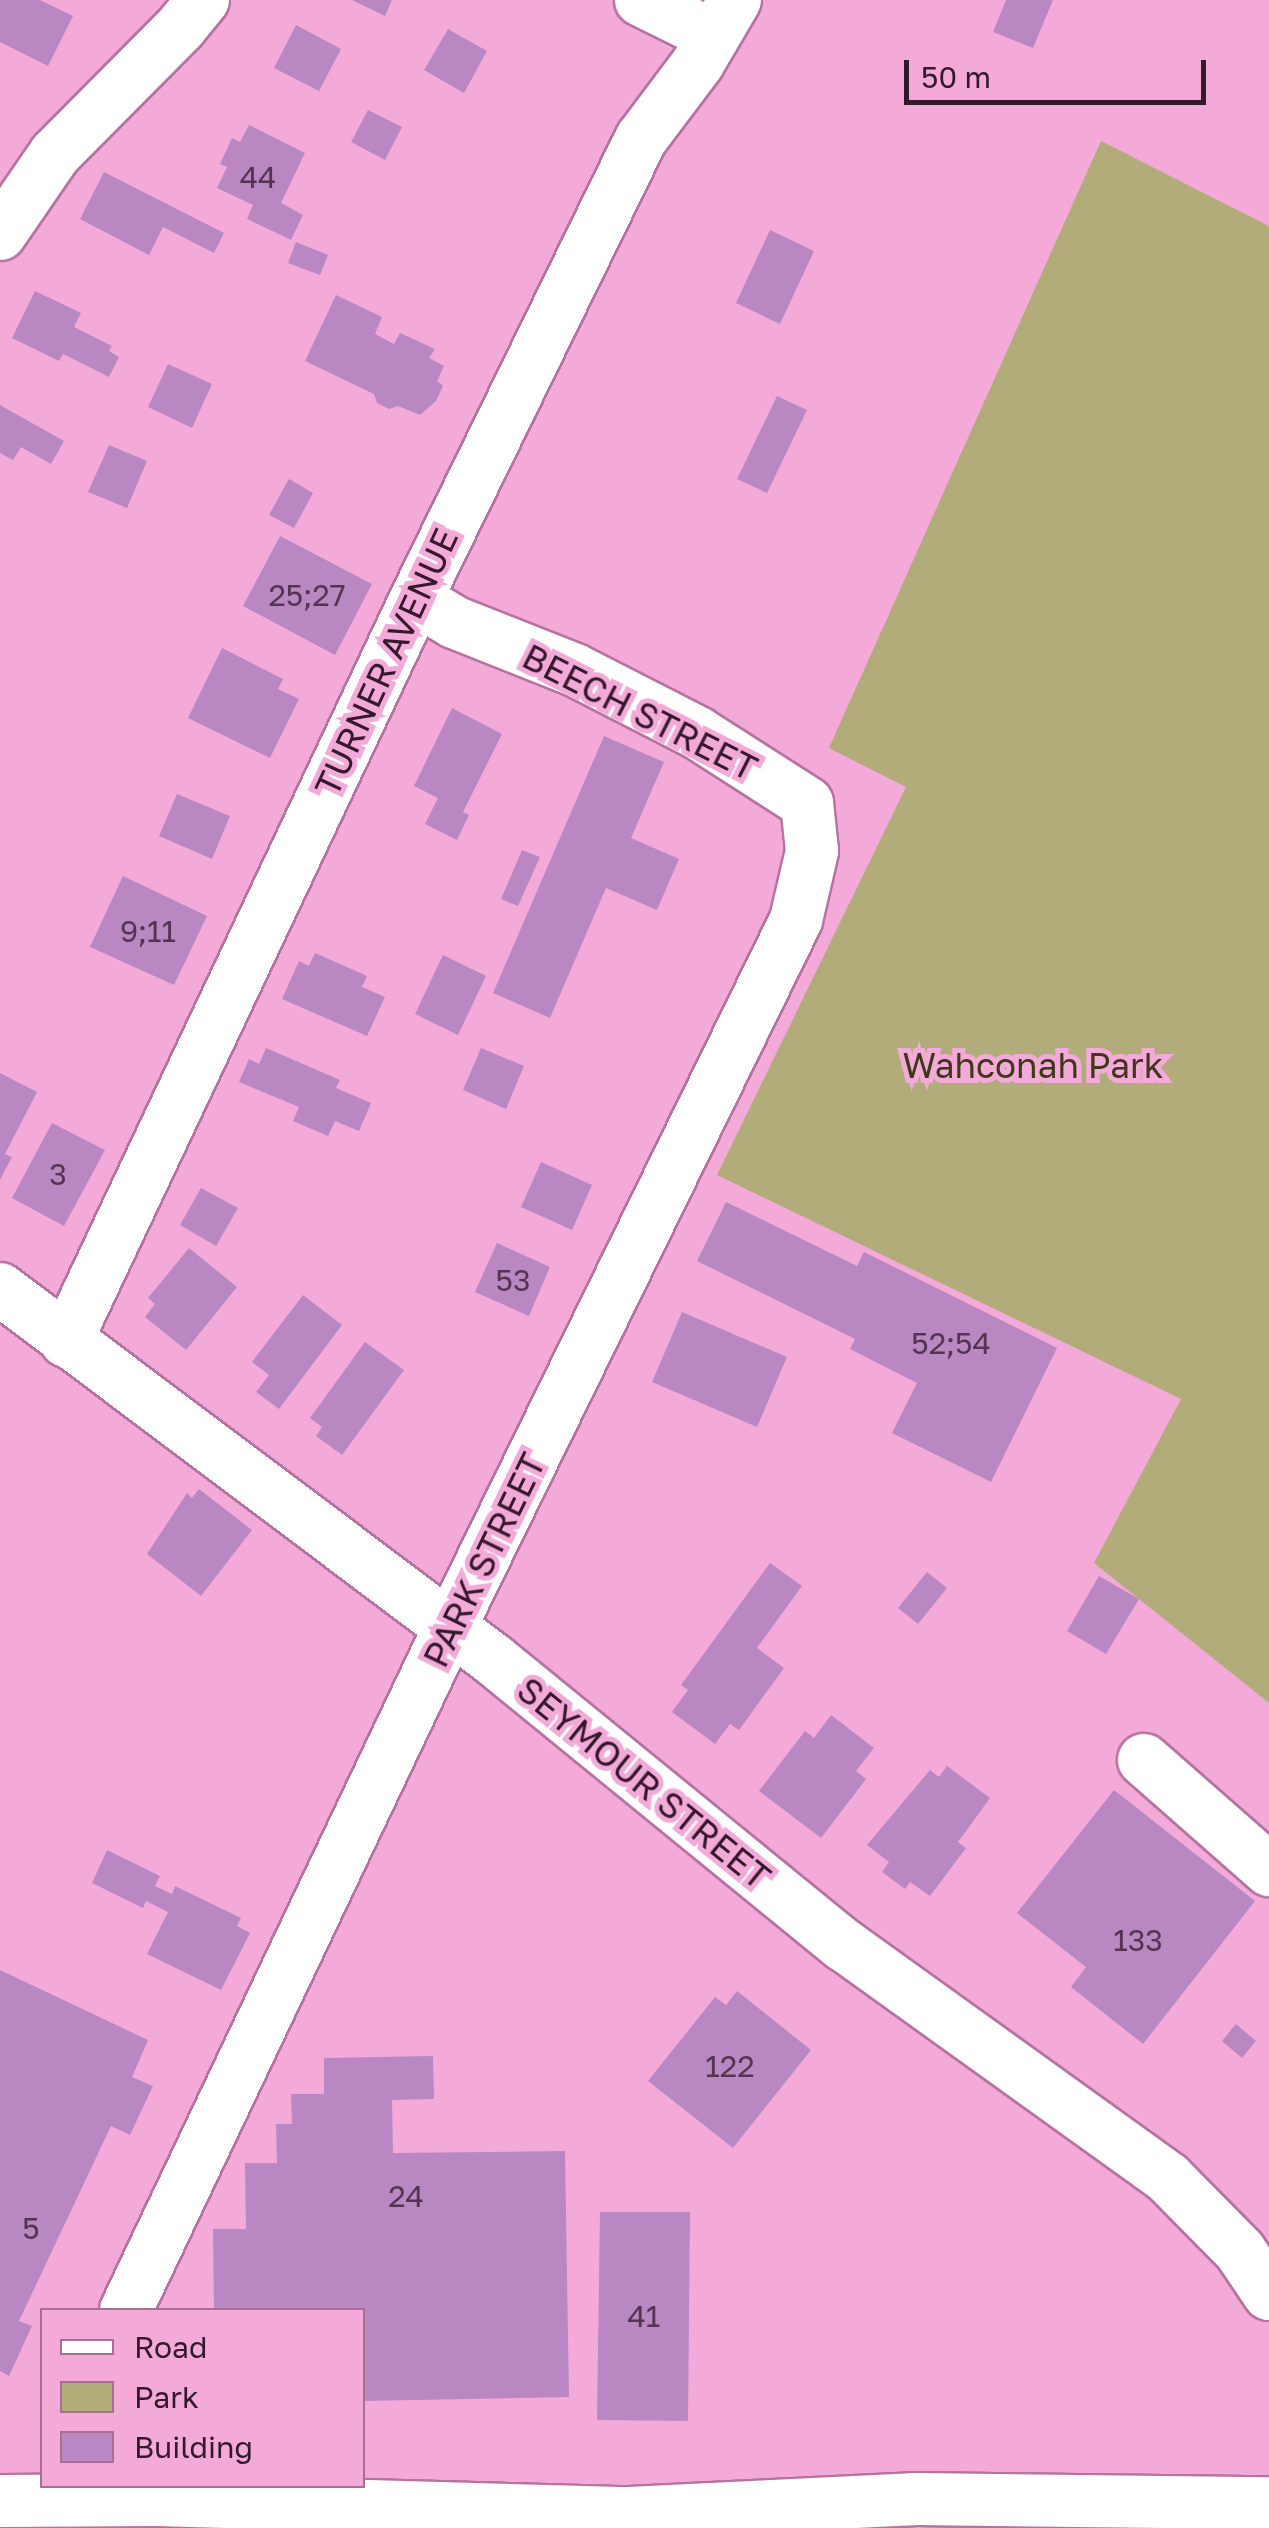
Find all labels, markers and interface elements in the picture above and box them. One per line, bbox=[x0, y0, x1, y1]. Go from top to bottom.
scale bar bbox=[909, 40, 1212, 102]
text: 50 m bbox=[921, 59, 991, 95]
house number: 44 bbox=[240, 159, 276, 195]
street label: TURNER AVENUE bbox=[306, 522, 466, 802]
house number: 25;27 bbox=[268, 577, 346, 613]
street label: BEECH STREET bbox=[516, 635, 764, 789]
house number: 9;11 bbox=[120, 913, 176, 949]
park label: Wahconah Park bbox=[903, 1044, 1163, 1086]
house number: 3 bbox=[49, 1156, 67, 1192]
house number: 53 bbox=[496, 1262, 530, 1298]
house number: 52;54 bbox=[911, 1325, 991, 1361]
street label: PARK STREET bbox=[414, 1446, 554, 1674]
street label: SEYMOUR STREET bbox=[509, 1668, 779, 1898]
house number: 133 bbox=[1113, 1922, 1163, 1958]
house number: 122 bbox=[705, 2048, 755, 2084]
house number: 24 bbox=[388, 2178, 424, 2214]
house number: 5 bbox=[22, 2210, 40, 2246]
house number: 41 bbox=[628, 2298, 660, 2334]
legend bbox=[40, 2308, 365, 2488]
text: Road bbox=[134, 2329, 208, 2365]
text: Park bbox=[134, 2379, 199, 2415]
text: Building bbox=[134, 2429, 253, 2465]

